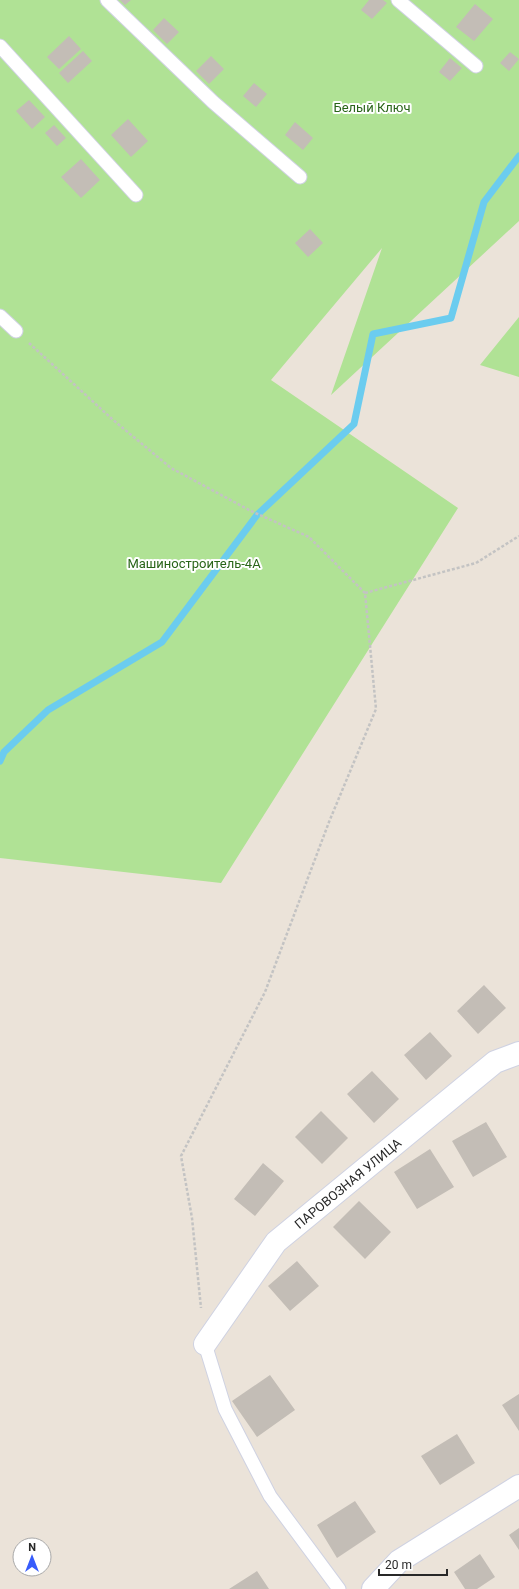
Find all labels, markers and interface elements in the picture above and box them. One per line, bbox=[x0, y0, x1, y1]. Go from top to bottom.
park label: Белый Ключ bbox=[334, 100, 410, 115]
park label: Машиностроитель-4А bbox=[127, 556, 261, 571]
street label: ПАРОВОЗНАЯ УЛИЦА bbox=[291, 1135, 404, 1231]
north arrow bbox=[12, 1537, 52, 1577]
text: N bbox=[28, 1541, 36, 1554]
scale bar bbox=[379, 1551, 447, 1577]
text: 20 m bbox=[385, 1558, 412, 1572]

